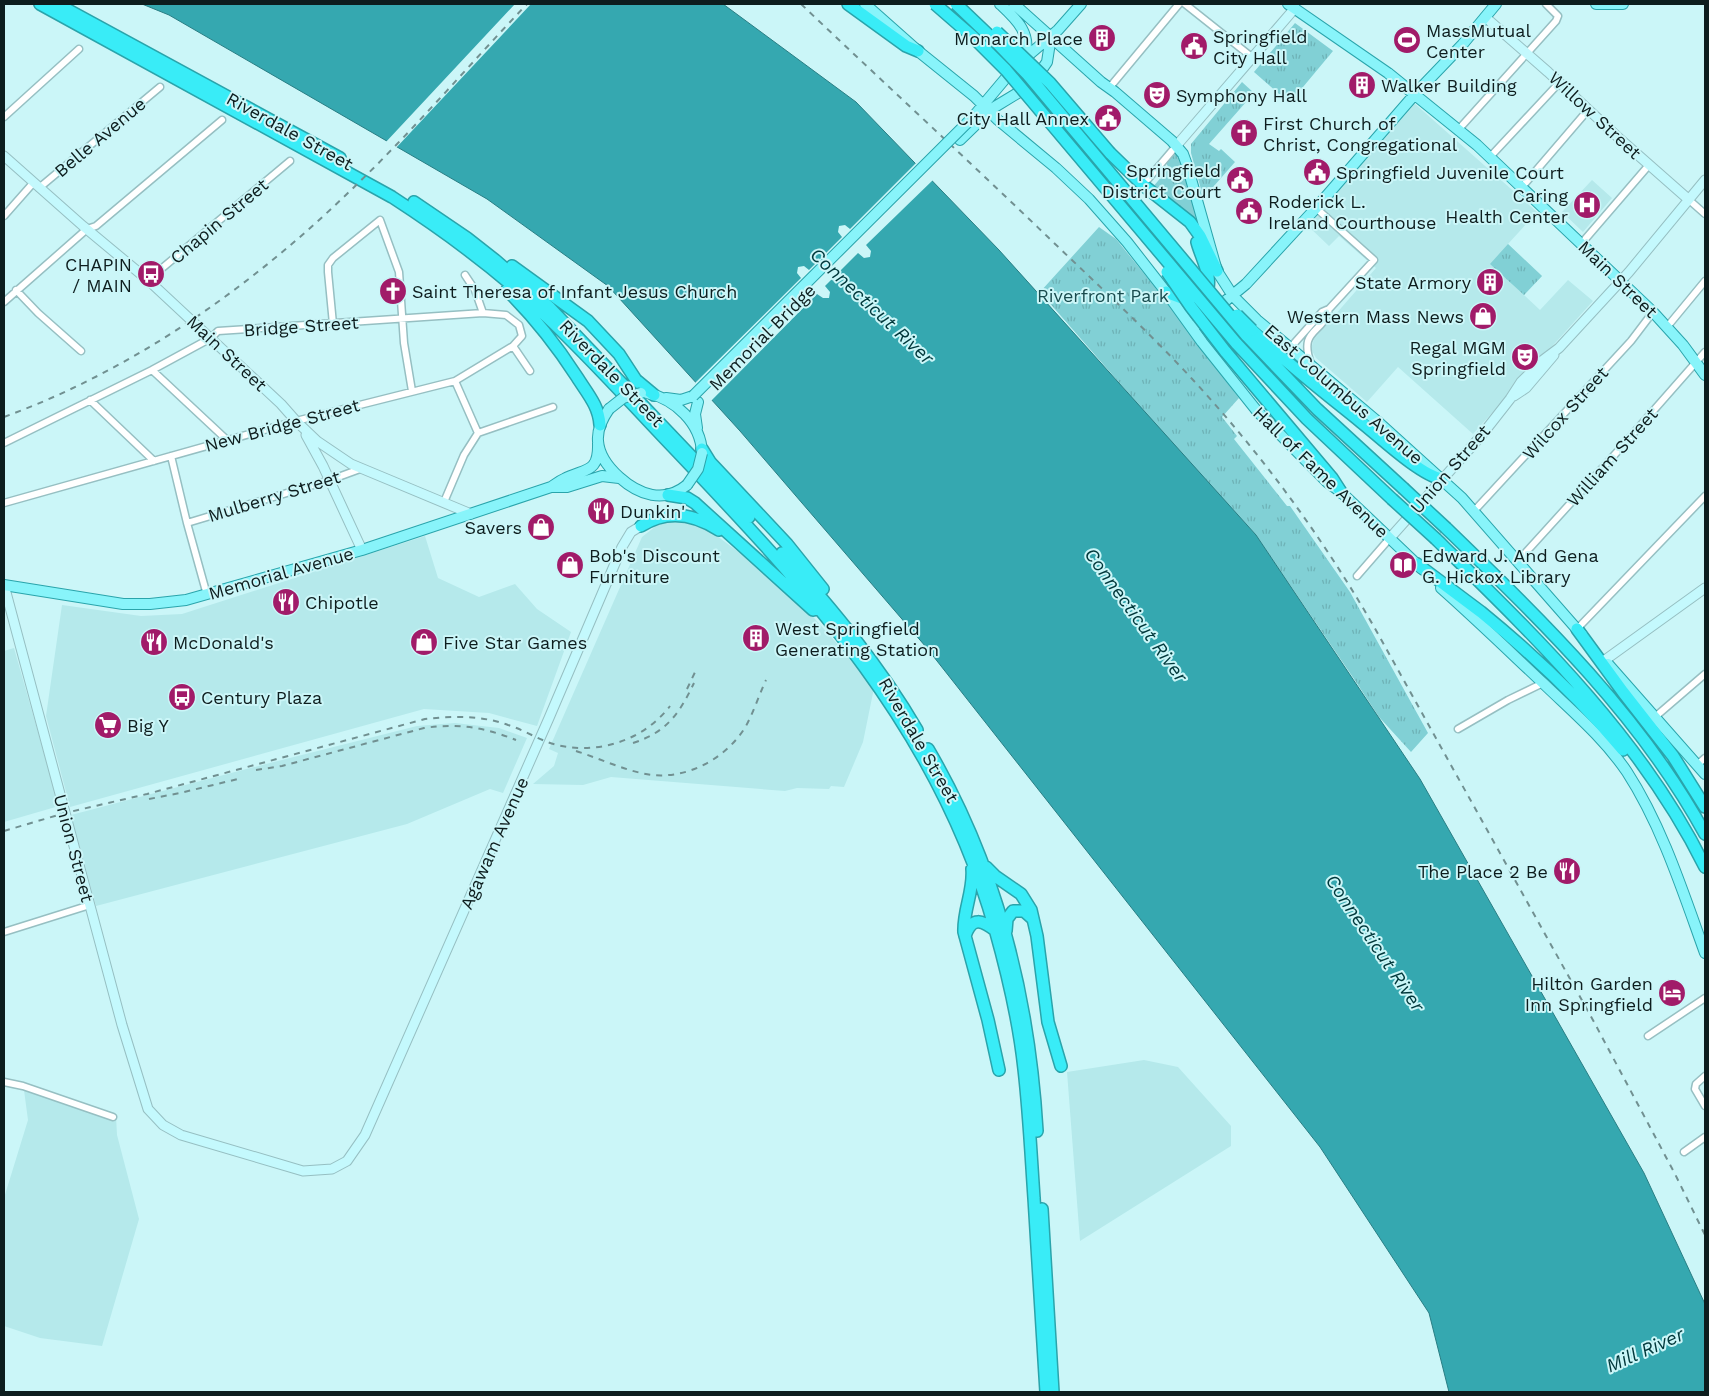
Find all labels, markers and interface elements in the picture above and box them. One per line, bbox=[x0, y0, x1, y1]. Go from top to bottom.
place label: MassMutual Center bbox=[1426, 20, 1531, 62]
building icon: Monarch Place bbox=[1087, 23, 1117, 53]
sports icon: MassMutual Center bbox=[1392, 25, 1422, 55]
place label: Springfield City Hall bbox=[1213, 26, 1308, 68]
place label: Monarch Place bbox=[954, 28, 1083, 49]
public building icon: Springfield City Hall bbox=[1179, 31, 1209, 61]
street label: Willow Street bbox=[1544, 67, 1646, 163]
building icon: Walker Building bbox=[1347, 70, 1377, 100]
place label: Walker Building bbox=[1381, 75, 1517, 96]
theatre icon: Symphony Hall bbox=[1142, 80, 1172, 110]
place label: Symphony Hall bbox=[1176, 85, 1307, 106]
street label: Riverdale Street bbox=[223, 88, 357, 175]
street label: Belle Avenue bbox=[50, 93, 150, 181]
public building icon: City Hall Annex bbox=[1093, 103, 1123, 133]
place label: City Hall Annex bbox=[956, 108, 1089, 129]
place label: First Church of Christ, Congregational bbox=[1263, 113, 1458, 155]
church icon: First Church of Christ, Congregational bbox=[1229, 118, 1259, 148]
public building icon: Springfield Juvenile Court bbox=[1302, 157, 1332, 187]
place label: Springfield District Court bbox=[1102, 160, 1221, 202]
place label: Springfield Juvenile Court bbox=[1336, 162, 1564, 183]
public building icon: Springfield District Court bbox=[1225, 165, 1255, 195]
street label: Chapin Street bbox=[166, 174, 273, 268]
place label: Caring Health Center bbox=[1445, 185, 1568, 227]
hospital icon: Caring Health Center bbox=[1572, 190, 1602, 220]
place label: Roderick L. Ireland Courthouse bbox=[1268, 191, 1436, 233]
public building icon: Roderick L. Ireland Courthouse bbox=[1234, 196, 1264, 226]
street label: Main Street bbox=[1574, 236, 1662, 322]
water label: Connecticut River bbox=[805, 243, 939, 370]
place label: CHAPIN / MAIN bbox=[65, 254, 132, 296]
bus stop icon: CHAPIN / MAIN bbox=[136, 259, 166, 289]
building icon: State Armory bbox=[1475, 267, 1505, 297]
place label: State Armory bbox=[1355, 272, 1472, 293]
church icon: Saint Theresa of Infant Jesus Church bbox=[378, 276, 408, 306]
street label: Memorial Bridge bbox=[704, 279, 820, 395]
place label: Saint Theresa of Infant Jesus Church bbox=[412, 281, 737, 302]
park label: Riverfront Park bbox=[1037, 285, 1169, 306]
shop icon: Western Mass News bbox=[1468, 301, 1498, 331]
place label: Western Mass News bbox=[1287, 306, 1464, 327]
street label: Main Street bbox=[183, 311, 272, 396]
street label: Bridge Street bbox=[243, 311, 360, 341]
street label: Riverdale Street bbox=[555, 315, 669, 431]
street label: East Columbus Avenue bbox=[1261, 320, 1427, 468]
place label: Regal MGM Springfield bbox=[1409, 337, 1506, 379]
theatre icon: Regal MGM Springfield bbox=[1510, 342, 1540, 372]
street label: Wilcox Street bbox=[1518, 362, 1612, 464]
street label: New Bridge Street bbox=[202, 394, 362, 456]
street label: Hall of Fame Avenue bbox=[1249, 402, 1393, 542]
street label: William Street bbox=[1562, 403, 1662, 511]
street label: Union Street bbox=[1406, 420, 1495, 518]
street label: Mulberry Street bbox=[205, 466, 343, 526]
restaurant icon: Dunkin' bbox=[586, 496, 616, 526]
place label: Dunkin' bbox=[620, 501, 685, 522]
shop icon: Savers bbox=[526, 512, 556, 542]
place label: Savers bbox=[465, 517, 522, 538]
street label: Memorial Avenue bbox=[206, 542, 356, 604]
water label: Connecticut River bbox=[1079, 543, 1193, 687]
place label: Bob's Discount Furniture bbox=[589, 545, 720, 587]
place label: Edward J. And Gena G. Hickox Library bbox=[1422, 545, 1599, 587]
shop icon: Bob's Discount Furniture bbox=[555, 550, 585, 580]
library icon: Edward J. And Gena G. Hickox Library bbox=[1388, 550, 1418, 580]
restaurant icon: Chipotle bbox=[271, 587, 301, 617]
place label: Chipotle bbox=[305, 592, 379, 613]
place label: West Springfield Generating Station bbox=[775, 618, 939, 660]
building icon: West Springfield Generating Station bbox=[741, 623, 771, 653]
restaurant icon: McDonald's bbox=[139, 627, 169, 657]
shop icon: Five Star Games bbox=[409, 627, 439, 657]
place label: McDonald's bbox=[173, 632, 274, 653]
place label: Five Star Games bbox=[443, 632, 587, 653]
street label: Riverdale Street bbox=[875, 674, 964, 807]
bus stop icon: Century Plaza bbox=[167, 682, 197, 712]
place label: Century Plaza bbox=[201, 687, 322, 708]
supermarket icon: Big Y bbox=[93, 710, 123, 740]
place label: Big Y bbox=[127, 715, 169, 736]
street label: Agawam Avenue bbox=[455, 774, 533, 912]
street label: Union Street bbox=[50, 792, 99, 905]
restaurant icon: The Place 2 Be bbox=[1552, 856, 1582, 886]
place label: The Place 2 Be bbox=[1418, 861, 1548, 882]
water label: Connecticut River bbox=[1321, 870, 1430, 1017]
place label: Hilton Garden Inn Springfield bbox=[1525, 973, 1653, 1015]
hotel icon: Hilton Garden Inn Springfield bbox=[1657, 978, 1687, 1008]
water label: Mill River bbox=[1602, 1322, 1688, 1377]

